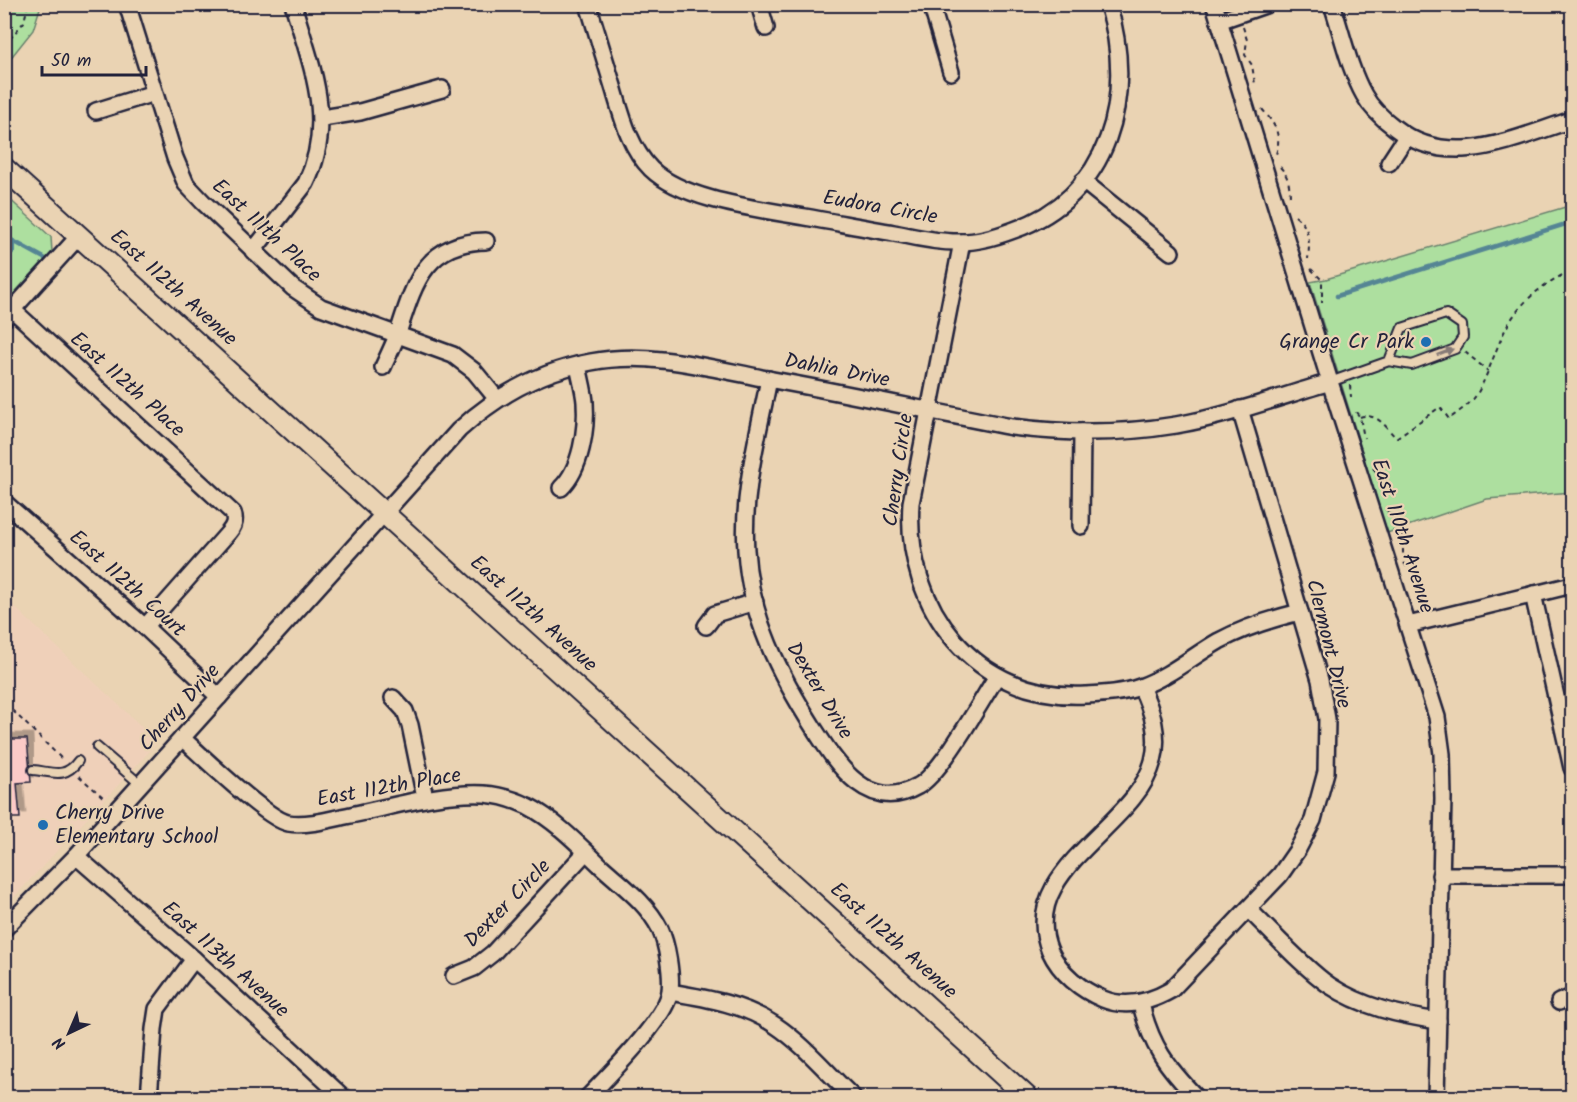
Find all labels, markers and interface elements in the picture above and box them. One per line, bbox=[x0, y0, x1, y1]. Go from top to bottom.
scale bar bbox=[42, 39, 146, 77]
text: 50 m bbox=[51, 47, 91, 76]
street label: East 111th Place bbox=[203, 171, 329, 291]
street label: Eudora Circle bbox=[820, 182, 941, 234]
street label: East 112th Avenue bbox=[102, 221, 245, 355]
street label: East 112th Place bbox=[62, 324, 193, 446]
place label: Grange Cr Park bbox=[1279, 326, 1414, 359]
marker: Grange Cr Park bbox=[1419, 335, 1433, 349]
street label: Dahlia Drive bbox=[781, 345, 893, 397]
one-way arrow bbox=[1436, 347, 1454, 357]
street label: Cherry Circle bbox=[875, 411, 923, 529]
street label: East 110th Avenue bbox=[1361, 454, 1443, 618]
street label: East 112th Court bbox=[61, 522, 194, 646]
street label: East 112th Avenue bbox=[462, 547, 605, 681]
street label: Clermont Drive bbox=[1296, 576, 1360, 713]
street label: Dexter Drive bbox=[777, 636, 861, 747]
street label: Cherry Drive bbox=[131, 656, 229, 760]
street label: East 112th Place bbox=[314, 759, 464, 817]
place label: Cherry Drive Elementary School bbox=[55, 797, 218, 854]
marker: Cherry Drive Elementary School bbox=[36, 818, 50, 832]
street label: Dexter Circle bbox=[457, 851, 560, 956]
street label: East 112th Avenue bbox=[822, 874, 965, 1008]
street label: East 113th Avenue bbox=[154, 893, 297, 1027]
north arrow bbox=[39, 1003, 99, 1063]
text: N bbox=[47, 1030, 72, 1055]

